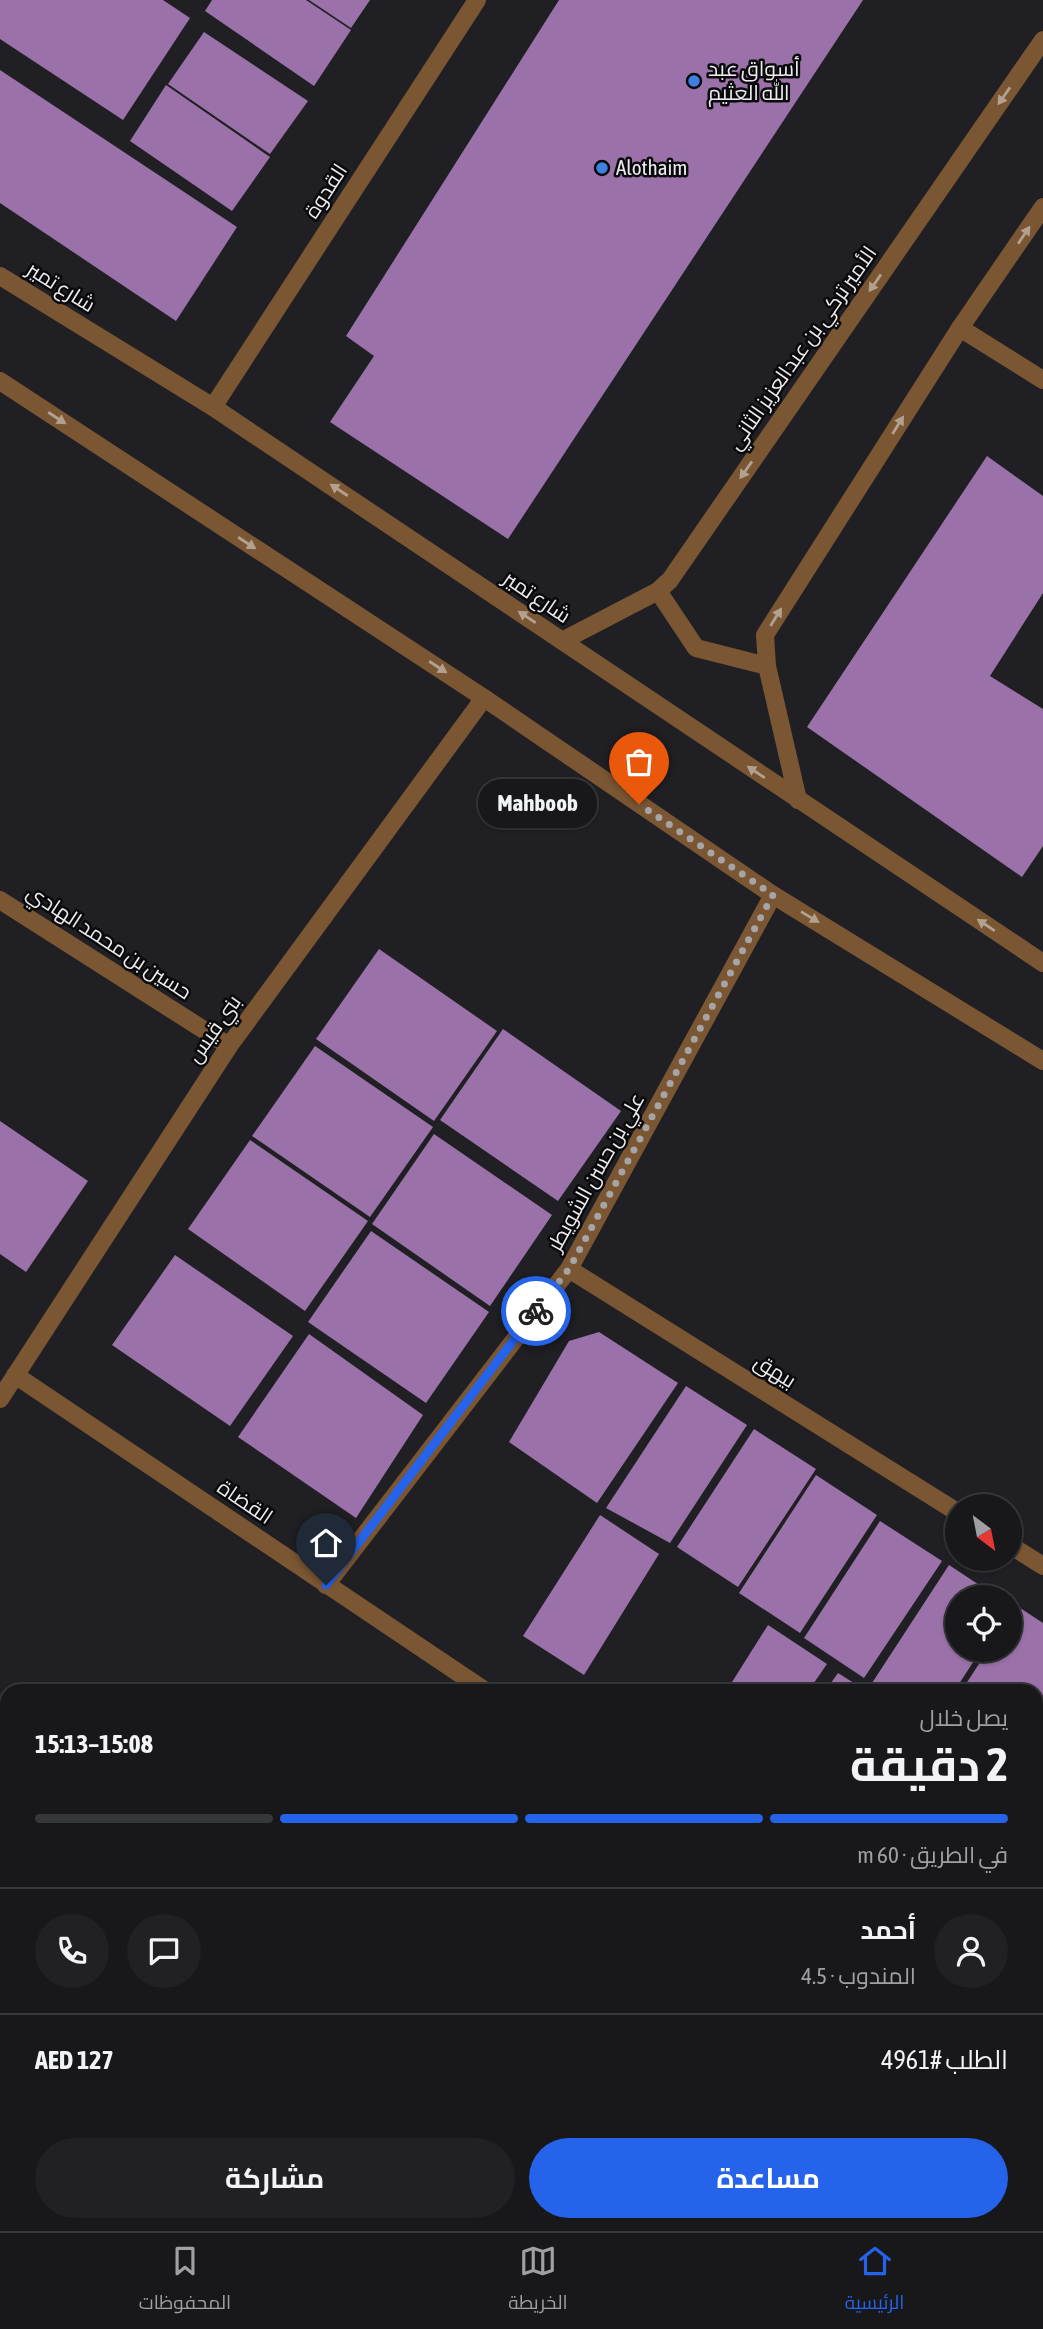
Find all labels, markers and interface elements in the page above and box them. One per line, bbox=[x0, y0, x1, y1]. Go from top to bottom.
place label: أسواق عبد الله العثيم bbox=[708, 56, 800, 107]
marker: أسواق عبد الله العثيم bbox=[686, 73, 702, 89]
one-way arrow bbox=[997, 87, 1011, 105]
place label: Alothaim bbox=[616, 155, 687, 179]
street label: القدوة bbox=[299, 159, 352, 223]
marker: Alothaim bbox=[594, 160, 610, 176]
one-way arrow bbox=[1017, 226, 1031, 244]
street label: الأمير تركي بن عبدالعزيز الثاني bbox=[722, 241, 885, 457]
street label: شارع تمير bbox=[21, 255, 100, 319]
one-way arrow bbox=[868, 274, 882, 292]
one-way arrow bbox=[48, 411, 66, 425]
one-way arrow bbox=[892, 415, 905, 434]
one-way arrow bbox=[739, 461, 753, 479]
one-way arrow bbox=[329, 484, 348, 497]
one-way arrow bbox=[238, 536, 257, 549]
street label: شارع تمير bbox=[497, 564, 576, 630]
one-way arrow bbox=[770, 607, 783, 626]
one-way arrow bbox=[518, 610, 536, 624]
one-way arrow bbox=[428, 661, 447, 674]
pin bbox=[609, 732, 669, 804]
icon: bag bbox=[620, 743, 658, 781]
one-way arrow bbox=[747, 765, 765, 779]
callout: Mahboob bbox=[478, 780, 597, 828]
text: Mahboob bbox=[497, 790, 578, 816]
street label: حسين بن محمد الهادي bbox=[20, 879, 196, 1008]
one-way arrow bbox=[800, 911, 819, 923]
one-way arrow bbox=[976, 919, 996, 932]
street label: بني قيس bbox=[181, 990, 249, 1070]
street label: علي بن حسن الشويطر bbox=[541, 1088, 653, 1258]
courier bbox=[501, 1276, 571, 1346]
icon: bike bbox=[517, 1292, 555, 1330]
street label: بيهق bbox=[749, 1348, 801, 1394]
street label: القضاة bbox=[213, 1474, 278, 1528]
north arrow bbox=[945, 1494, 1022, 1572]
map controls bbox=[945, 1494, 1022, 1662]
pin bbox=[296, 1513, 356, 1585]
icon: home bbox=[307, 1524, 345, 1562]
button: locate bbox=[945, 1585, 1022, 1662]
text: يصل خلال bbox=[919, 1705, 1008, 1731]
text: 15:08–15:13 bbox=[35, 1729, 153, 1759]
text: 2 دقيقة bbox=[850, 1738, 1008, 1791]
text: في الطريق · 60 m bbox=[857, 1842, 1008, 1868]
button: phone bbox=[35, 1914, 109, 1988]
button: chat bbox=[127, 1914, 201, 1988]
button: person bbox=[934, 1914, 1008, 1988]
text: أحمد bbox=[860, 1915, 916, 1945]
text: المندوب · 4.5 bbox=[801, 1963, 916, 1989]
text: AED 127 bbox=[35, 2045, 114, 2075]
text: الطلب #4961 bbox=[881, 2045, 1008, 2075]
button: مشاركة bbox=[35, 2138, 515, 2218]
button: مساعدة bbox=[529, 2138, 1008, 2218]
tab: المحفوظات bbox=[139, 2242, 231, 2320]
tab: الخريطة bbox=[508, 2242, 568, 2320]
tab: الرئيسية bbox=[845, 2242, 904, 2320]

